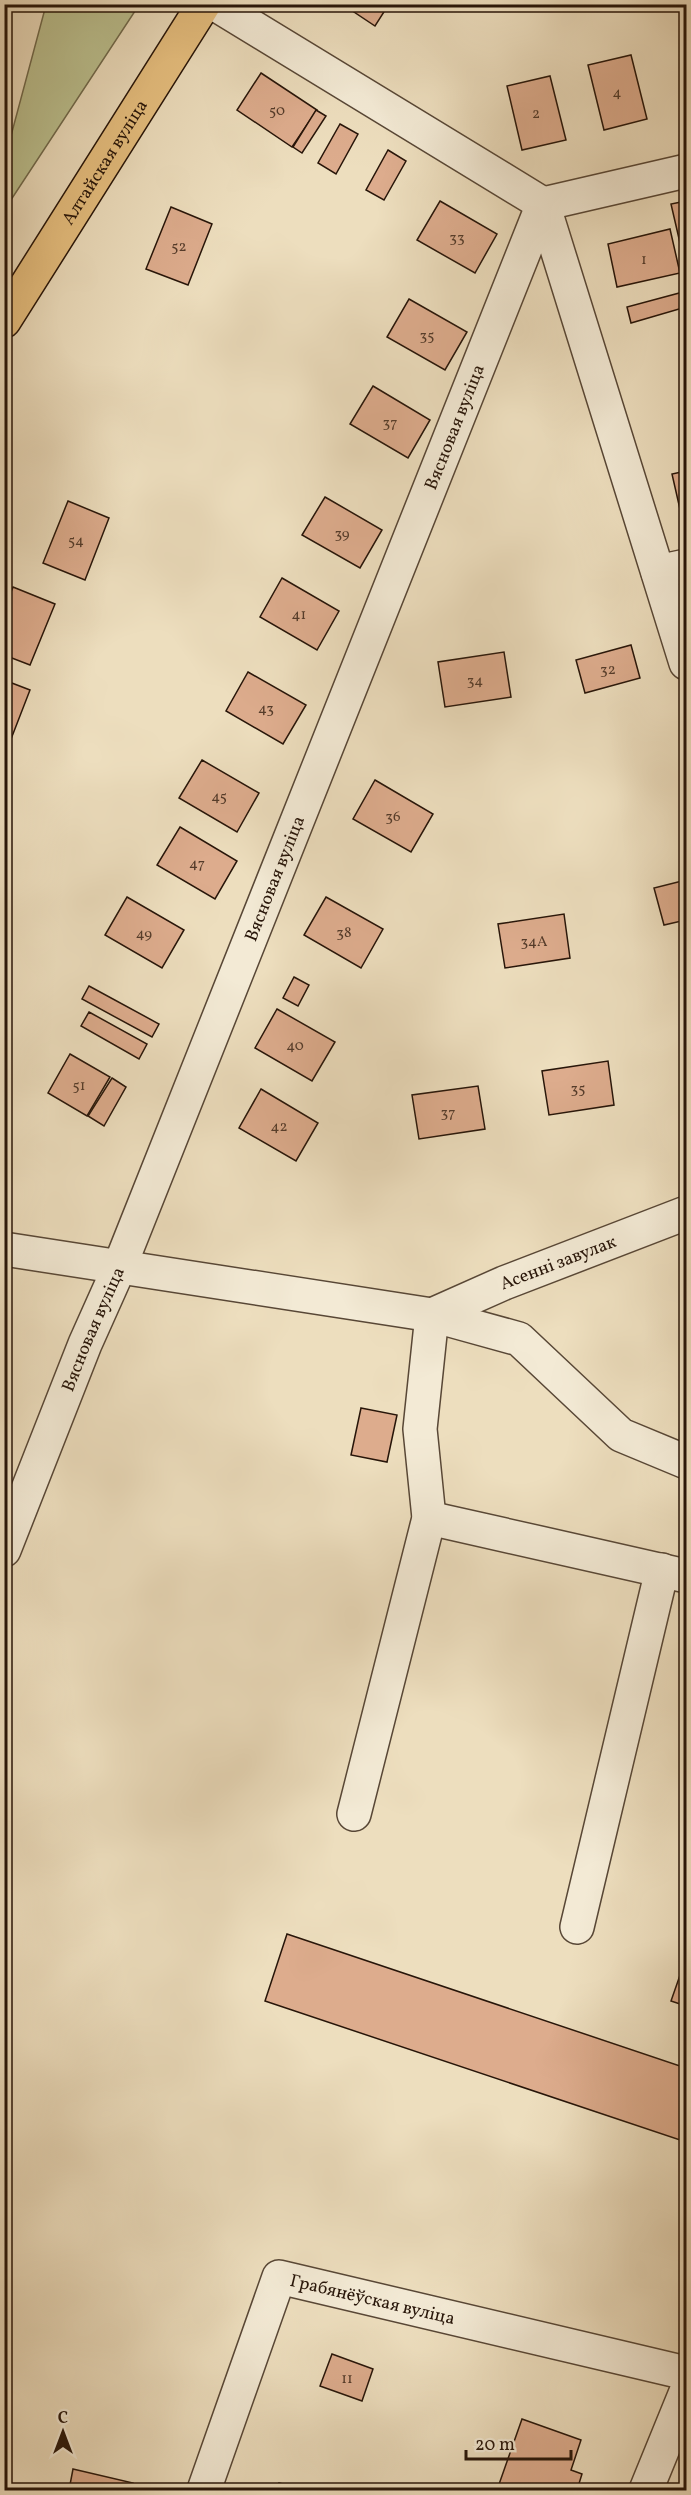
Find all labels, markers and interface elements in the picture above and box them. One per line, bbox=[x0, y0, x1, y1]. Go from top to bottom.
house number: 4 bbox=[613, 83, 622, 104]
street label: Алтайская вуліца bbox=[57, 95, 155, 230]
house number: 50 bbox=[269, 101, 285, 122]
house number: 2 bbox=[532, 104, 540, 125]
house number: 33 bbox=[449, 228, 465, 249]
house number: 52 bbox=[171, 237, 187, 258]
house number: 1 bbox=[641, 250, 647, 271]
house number: 35 bbox=[420, 326, 434, 347]
street label: Вясновая вуліца bbox=[419, 361, 492, 494]
house number: 37 bbox=[383, 413, 397, 434]
house number: 39 bbox=[334, 524, 350, 545]
house number: 54 bbox=[68, 531, 84, 552]
house number: 41 bbox=[292, 605, 306, 626]
house number: 32 bbox=[600, 660, 616, 681]
house number: 34 bbox=[467, 671, 483, 692]
house number: 43 bbox=[258, 699, 274, 720]
house number: 45 bbox=[211, 787, 227, 808]
house number: 36 bbox=[385, 807, 401, 828]
street label: Вясновая вуліца bbox=[239, 812, 312, 946]
house number: 47 bbox=[189, 854, 205, 875]
house number: 38 bbox=[336, 923, 352, 944]
house number: 49 bbox=[136, 924, 152, 945]
house number: 34А bbox=[520, 932, 548, 953]
house number: 40 bbox=[286, 1036, 304, 1057]
house number: 51 bbox=[72, 1076, 86, 1097]
house number: 35 bbox=[571, 1079, 585, 1100]
house number: 37 bbox=[441, 1103, 455, 1124]
house number: 42 bbox=[270, 1117, 288, 1138]
street label: Асенні завулак bbox=[497, 1230, 621, 1297]
street label: Вясновая вуліца bbox=[56, 1263, 132, 1396]
street label: Грабянёўская вуліца bbox=[287, 2269, 457, 2332]
house number: 11 bbox=[341, 2369, 353, 2390]
north arrow bbox=[33, 2402, 93, 2462]
text: С bbox=[58, 2408, 68, 2430]
scale bar bbox=[466, 2423, 571, 2461]
text: 20 m bbox=[475, 2433, 515, 2458]

